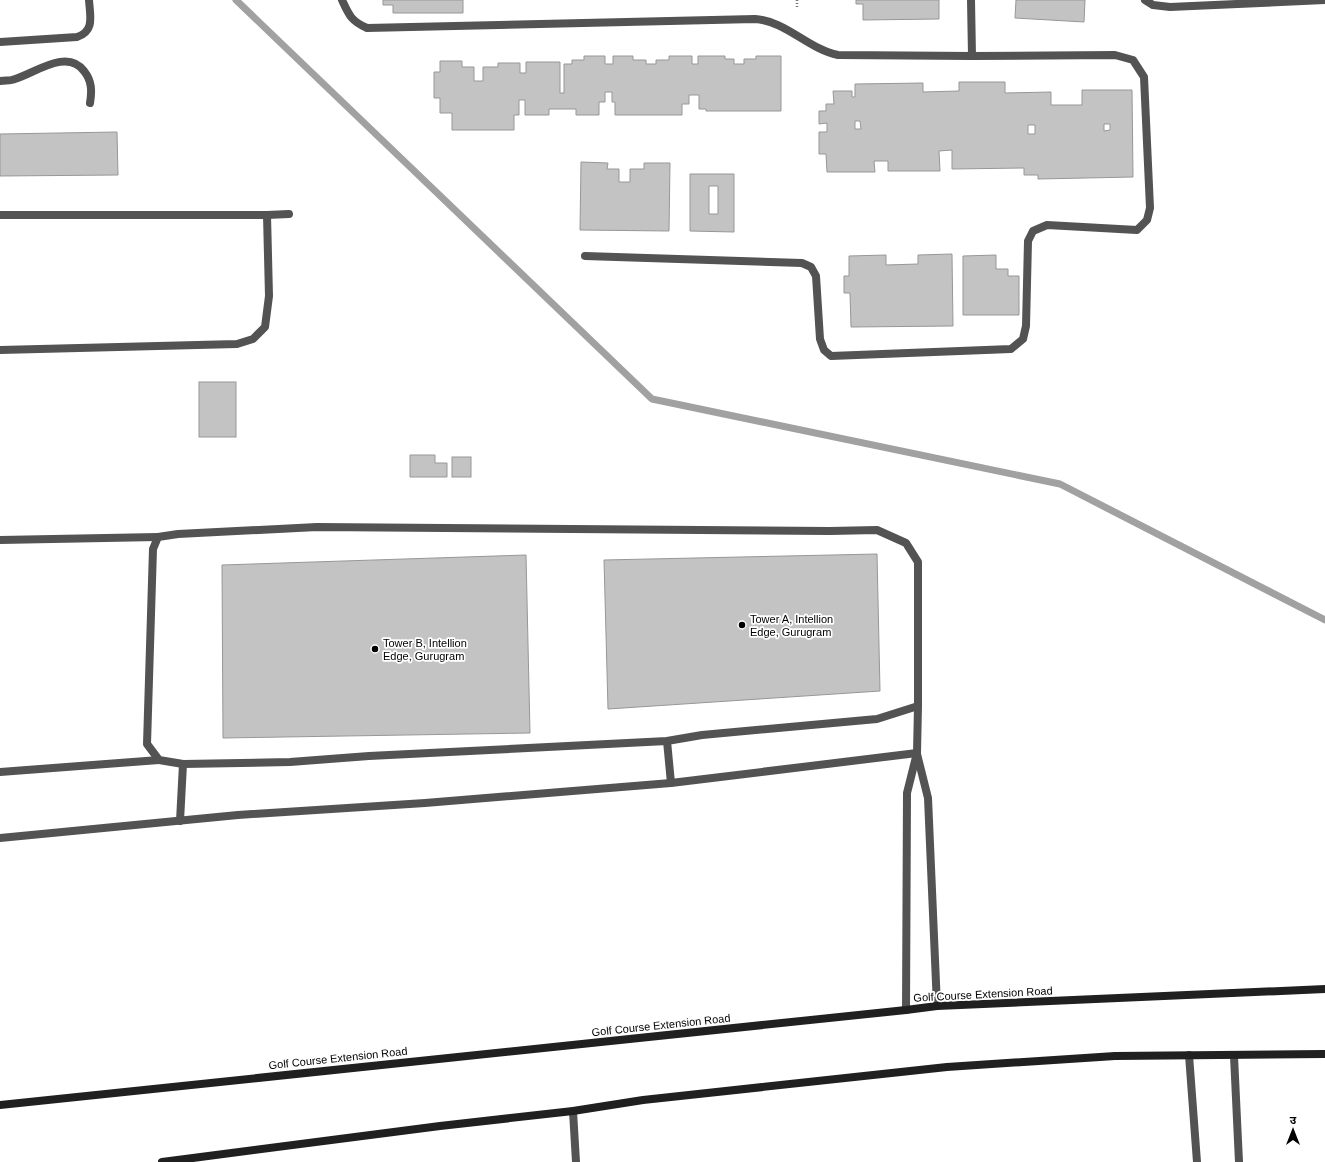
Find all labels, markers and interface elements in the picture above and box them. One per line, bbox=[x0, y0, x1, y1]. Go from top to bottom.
place label: Tower A, Intellion Edge, Gurugram bbox=[750, 613, 833, 638]
marker: Tower A, Intellion Edge, Gurugram bbox=[737, 620, 747, 630]
place label: Tower B, Intellion Edge, Gurugram bbox=[383, 637, 467, 662]
marker: Tower B, Intellion Edge, Gurugram bbox=[370, 644, 380, 654]
street label: Golf Course Extension Road bbox=[913, 984, 1053, 1004]
street label: Golf Course Extension Road bbox=[591, 1012, 731, 1038]
street label: Golf Course Extension Road bbox=[268, 1045, 408, 1071]
north arrow bbox=[1273, 1110, 1313, 1150]
text: उ bbox=[1290, 1114, 1297, 1126]

